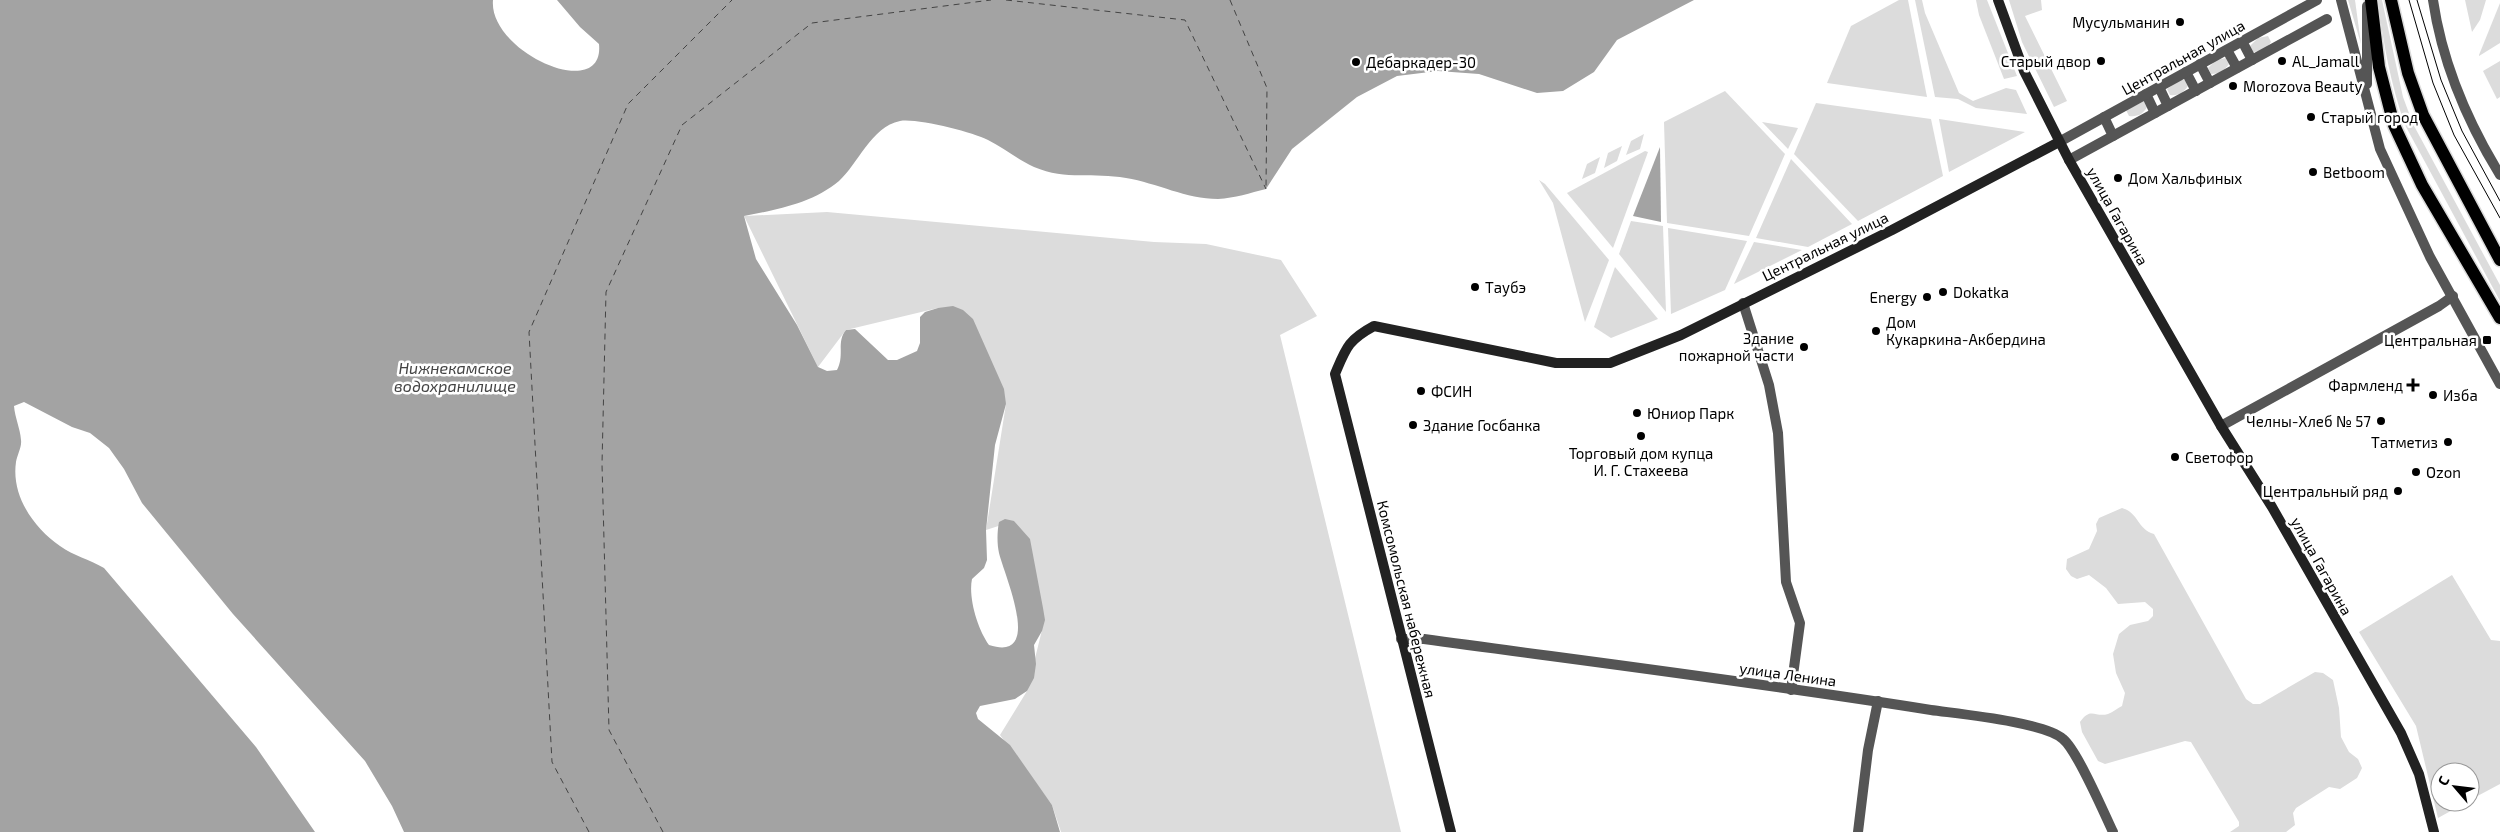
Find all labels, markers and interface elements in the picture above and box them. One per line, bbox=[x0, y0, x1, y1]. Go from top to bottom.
place label: Мусульманин bbox=[2072, 13, 2170, 32]
street label: Центральная улица bbox=[2118, 16, 2248, 99]
marker: Мусульманин bbox=[2174, 16, 2186, 28]
place label: Старый двор bbox=[2001, 52, 2091, 70]
place label: AL_Jamall bbox=[2292, 52, 2360, 70]
place label: Дебаркадер-30 bbox=[1366, 53, 1476, 71]
marker: Старый двор bbox=[2095, 55, 2107, 67]
marker: AL_Jamall bbox=[2276, 55, 2288, 67]
marker: Дебаркадер-30 bbox=[1350, 56, 1362, 68]
place label: Morozova Beauty bbox=[2243, 77, 2362, 95]
marker: Morozova Beauty bbox=[2227, 80, 2239, 92]
place label: Старый город bbox=[2321, 108, 2418, 126]
marker: Старый город bbox=[2305, 111, 2317, 123]
place label: Betboom bbox=[2323, 163, 2385, 181]
street label: улица Гагарина bbox=[2083, 164, 2152, 269]
marker: Betboom bbox=[2307, 166, 2319, 178]
place label: Дом Хальфиных bbox=[2128, 169, 2242, 187]
marker: Дом Хальфиных bbox=[2112, 172, 2124, 184]
street label: Центральная улица bbox=[1759, 208, 1891, 285]
place label: Таубэ bbox=[1485, 278, 1526, 297]
marker: Таубэ bbox=[1469, 281, 1481, 293]
place label: Dokatka bbox=[1953, 283, 2009, 301]
marker: Dokatka bbox=[1937, 286, 1949, 298]
place label: Energy bbox=[1870, 288, 1917, 306]
marker: Energy bbox=[1921, 291, 1933, 303]
place label: Дом Кукаркина-Акбердина bbox=[1886, 313, 2046, 349]
marker: Дом Кукаркина-Акбердина bbox=[1870, 325, 1882, 337]
place label: Здание пожарной части bbox=[1679, 329, 1794, 364]
place label: Центральная bbox=[2384, 331, 2477, 349]
marker: Центральная bbox=[2481, 334, 2493, 346]
marker: Здание пожарной части bbox=[1798, 341, 1810, 353]
water label: Нижнекамское водохранилище bbox=[394, 358, 516, 395]
place label: Фармленд bbox=[2328, 376, 2403, 394]
marker: Фармленд bbox=[2407, 379, 2419, 391]
place label: ФСИН bbox=[1431, 382, 1472, 400]
marker: ФСИН bbox=[1415, 385, 1427, 397]
place label: Изба bbox=[2443, 386, 2478, 404]
marker: Изба bbox=[2427, 389, 2439, 401]
place label: Юниор Парк bbox=[1647, 404, 1734, 422]
marker: Юниор Парк bbox=[1631, 407, 1643, 419]
place label: Челны-Хлеб № 57 bbox=[2246, 412, 2371, 430]
marker: Челны-Хлеб № 57 bbox=[2375, 415, 2387, 427]
place label: Здание Госбанка bbox=[1423, 416, 1541, 434]
marker: Здание Госбанка bbox=[1407, 419, 1419, 431]
marker: Торговый дом купца И. Г. Стахеева bbox=[1635, 430, 1647, 442]
place label: Татметиз bbox=[2371, 433, 2438, 451]
marker: Татметиз bbox=[2442, 436, 2454, 448]
place label: Торговый дом купца И. Г. Стахеева bbox=[1569, 444, 1713, 479]
place label: Светофор bbox=[2185, 448, 2254, 466]
marker: Светофор bbox=[2169, 451, 2181, 463]
place label: Ozon bbox=[2426, 463, 2461, 481]
marker: Ozon bbox=[2410, 466, 2422, 478]
place label: Центральный ряд bbox=[2263, 482, 2388, 500]
marker: Центральный ряд bbox=[2392, 485, 2404, 497]
street label: Комсомольская набережная bbox=[1374, 498, 1440, 700]
street label: улица Гагарина bbox=[2287, 514, 2356, 619]
street label: улица Ленина bbox=[1738, 658, 1838, 691]
north arrow bbox=[2430, 762, 2480, 812]
text: С bbox=[2434, 773, 2453, 788]

